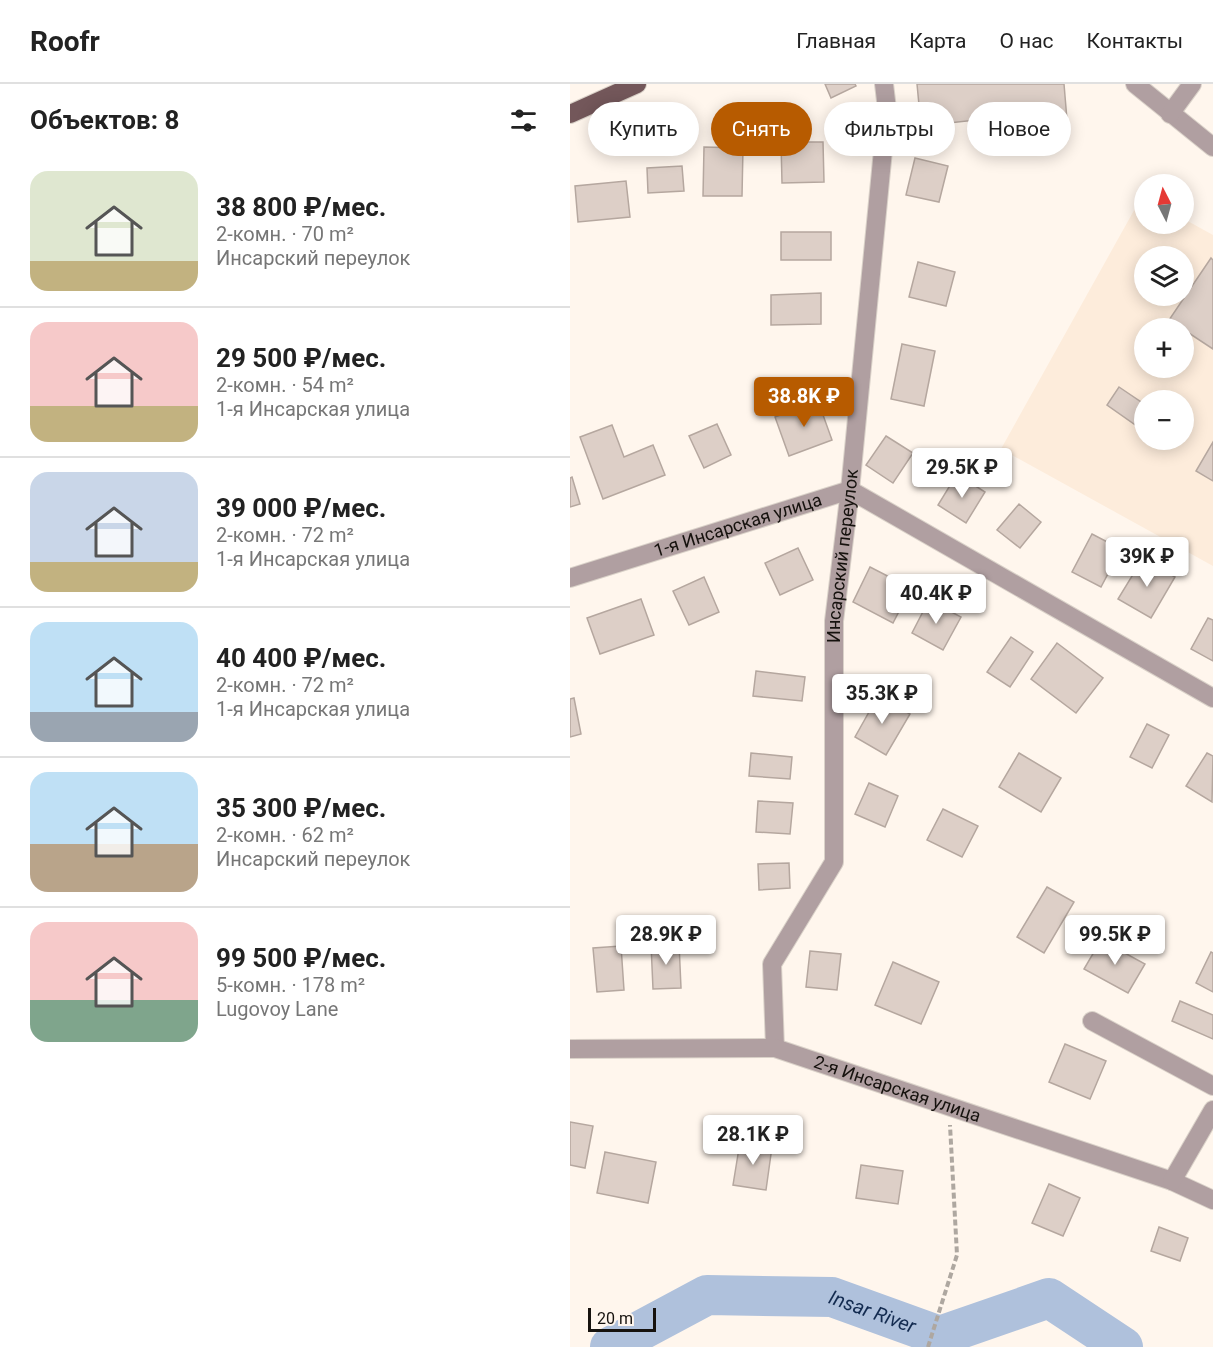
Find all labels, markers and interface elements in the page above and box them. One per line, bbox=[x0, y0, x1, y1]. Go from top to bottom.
text: Roofr bbox=[30, 25, 100, 58]
text: Главная bbox=[796, 29, 876, 53]
text: Карта bbox=[909, 29, 966, 53]
text: О нас bbox=[999, 29, 1054, 53]
text: Контакты bbox=[1087, 29, 1183, 53]
chip: Купить bbox=[588, 102, 699, 156]
chip: Снять bbox=[711, 102, 812, 156]
chip: Фильтры bbox=[824, 102, 955, 156]
chip: Новое bbox=[967, 102, 1071, 156]
icon: filters bbox=[507, 104, 540, 137]
text: Объектов: 8 bbox=[30, 105, 179, 135]
north arrow bbox=[1134, 174, 1194, 234]
map controls bbox=[1134, 174, 1194, 450]
text: 38 800 ₽/мес. bbox=[216, 192, 386, 222]
icon: home bbox=[78, 195, 150, 267]
text: 2-комн. · 70 m² bbox=[216, 222, 354, 246]
text: Инсарский переулок bbox=[216, 246, 410, 270]
button: layers bbox=[1134, 246, 1194, 306]
button: + bbox=[1134, 318, 1194, 378]
text: 29 500 ₽/мес. bbox=[216, 343, 386, 373]
icon: home bbox=[78, 346, 150, 418]
text: 2-комн. · 54 m² bbox=[216, 373, 354, 397]
pin: 38.8K ₽ bbox=[749, 377, 859, 428]
text: 38.8K ₽ bbox=[768, 384, 840, 408]
button: − bbox=[1134, 390, 1194, 450]
text: 1-я Инсарская улица bbox=[216, 397, 410, 421]
pin: 29.5K ₽ bbox=[907, 448, 1017, 499]
text: 29.5K ₽ bbox=[926, 455, 998, 479]
street label: Инсарский переулок bbox=[823, 468, 862, 643]
street label: 1-я Инсарская улица bbox=[651, 489, 824, 561]
text: 39 000 ₽/мес. bbox=[216, 493, 386, 523]
icon: home bbox=[78, 496, 150, 568]
text: 2-комн. · 72 m² bbox=[216, 523, 354, 547]
pin: 39K ₽ bbox=[1105, 537, 1189, 588]
text: 39K ₽ bbox=[1120, 544, 1174, 568]
text: 1-я Инсарская улица bbox=[216, 547, 410, 571]
pin: 40.4K ₽ bbox=[881, 574, 991, 625]
text: 40.4K ₽ bbox=[900, 581, 972, 605]
text: 40 400 ₽/мес. bbox=[216, 643, 386, 673]
icon: home bbox=[78, 646, 150, 718]
text: 2-комн. · 72 m² bbox=[216, 673, 354, 697]
pin: 35.3K ₽ bbox=[827, 674, 937, 725]
text: 35.3K ₽ bbox=[846, 681, 918, 705]
text: 1-я Инсарская улица bbox=[216, 697, 410, 721]
text: 35 300 ₽/мес. bbox=[216, 793, 386, 823]
icon: home bbox=[78, 796, 150, 868]
text: 2-комн. · 62 m² bbox=[216, 823, 354, 847]
text: Инсарский переулок bbox=[216, 847, 410, 871]
pin: 28.9K ₽ bbox=[611, 915, 721, 966]
pin: 99.5K ₽ bbox=[1060, 915, 1170, 966]
text: 28.9K ₽ bbox=[630, 922, 702, 946]
text: 99.5K ₽ bbox=[1079, 922, 1151, 946]
text: 99 500 ₽/мес. bbox=[216, 943, 386, 973]
icon: home bbox=[78, 946, 150, 1018]
text: 5-комн. · 178 m² bbox=[216, 973, 365, 997]
text: Lugovoy Lane bbox=[216, 997, 338, 1021]
street label: 2-я Инсарская улица bbox=[811, 1051, 984, 1126]
pin: 28.1K ₽ bbox=[698, 1115, 808, 1166]
text: 28.1K ₽ bbox=[717, 1122, 789, 1146]
water label: Insar River bbox=[826, 1285, 921, 1339]
scale bar bbox=[588, 1305, 656, 1332]
text: 20 m bbox=[597, 1309, 633, 1328]

